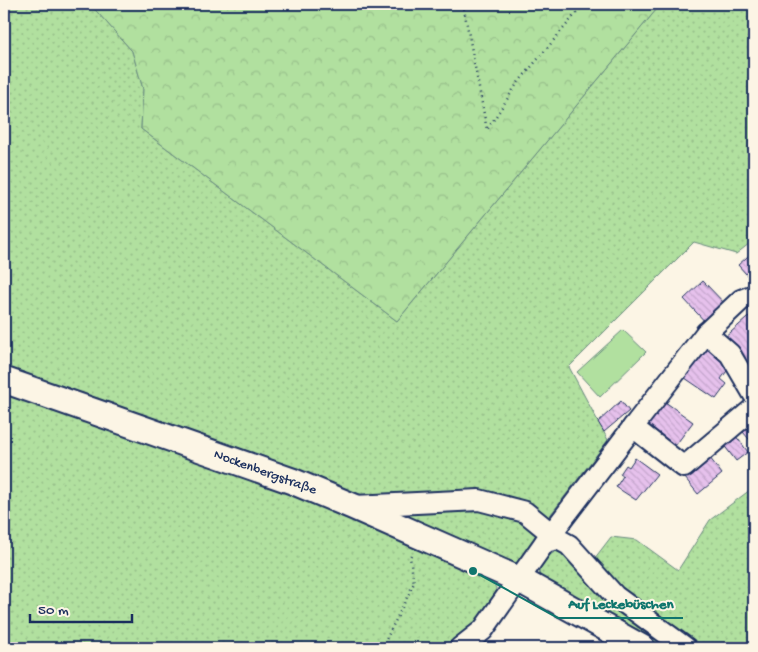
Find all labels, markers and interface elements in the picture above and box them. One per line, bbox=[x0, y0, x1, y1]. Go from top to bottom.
street label: Nockenbergstraße bbox=[211, 447, 319, 500]
callout: Auf Leckebüschen bbox=[558, 588, 683, 618]
scale bar bbox=[30, 592, 132, 624]
text: Auf Leckebüschen bbox=[567, 596, 675, 614]
text: 50 m bbox=[38, 602, 69, 620]

